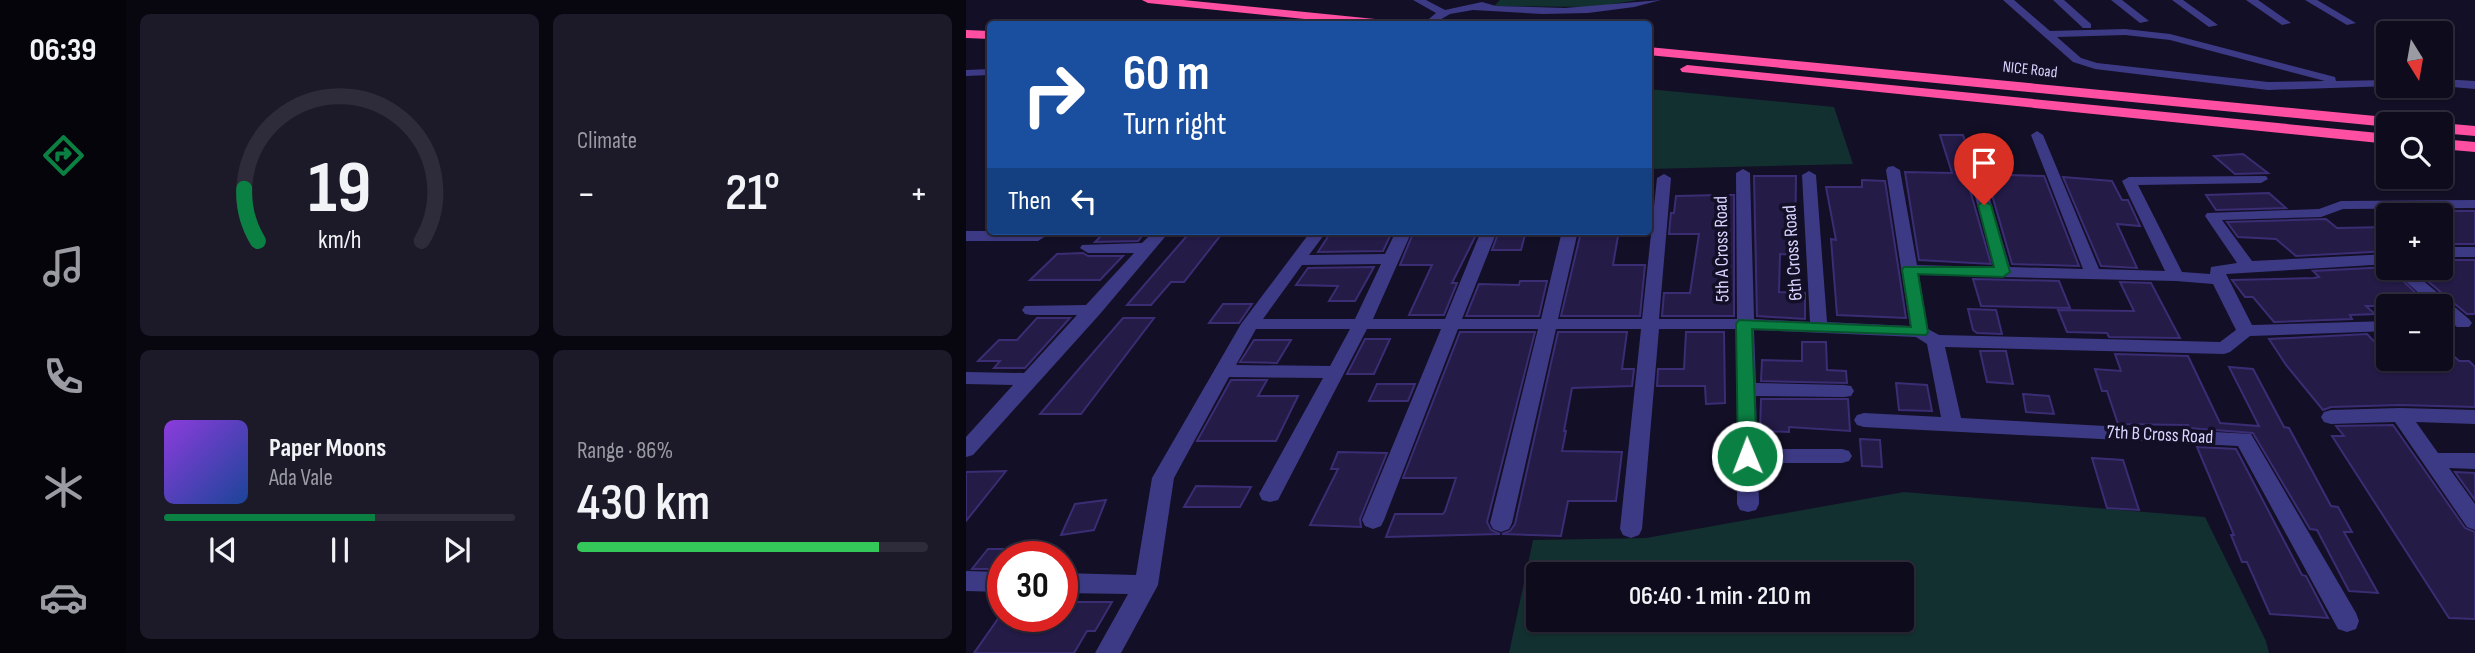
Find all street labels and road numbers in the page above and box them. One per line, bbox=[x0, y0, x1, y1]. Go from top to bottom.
street label: NICE Road bbox=[2002, 58, 2058, 82]
street label: 5th A Cross Road bbox=[1710, 196, 1734, 302]
street label: 6th Cross Road bbox=[1778, 205, 1808, 301]
street label: 7th B Cross Road bbox=[2106, 421, 2214, 449]

